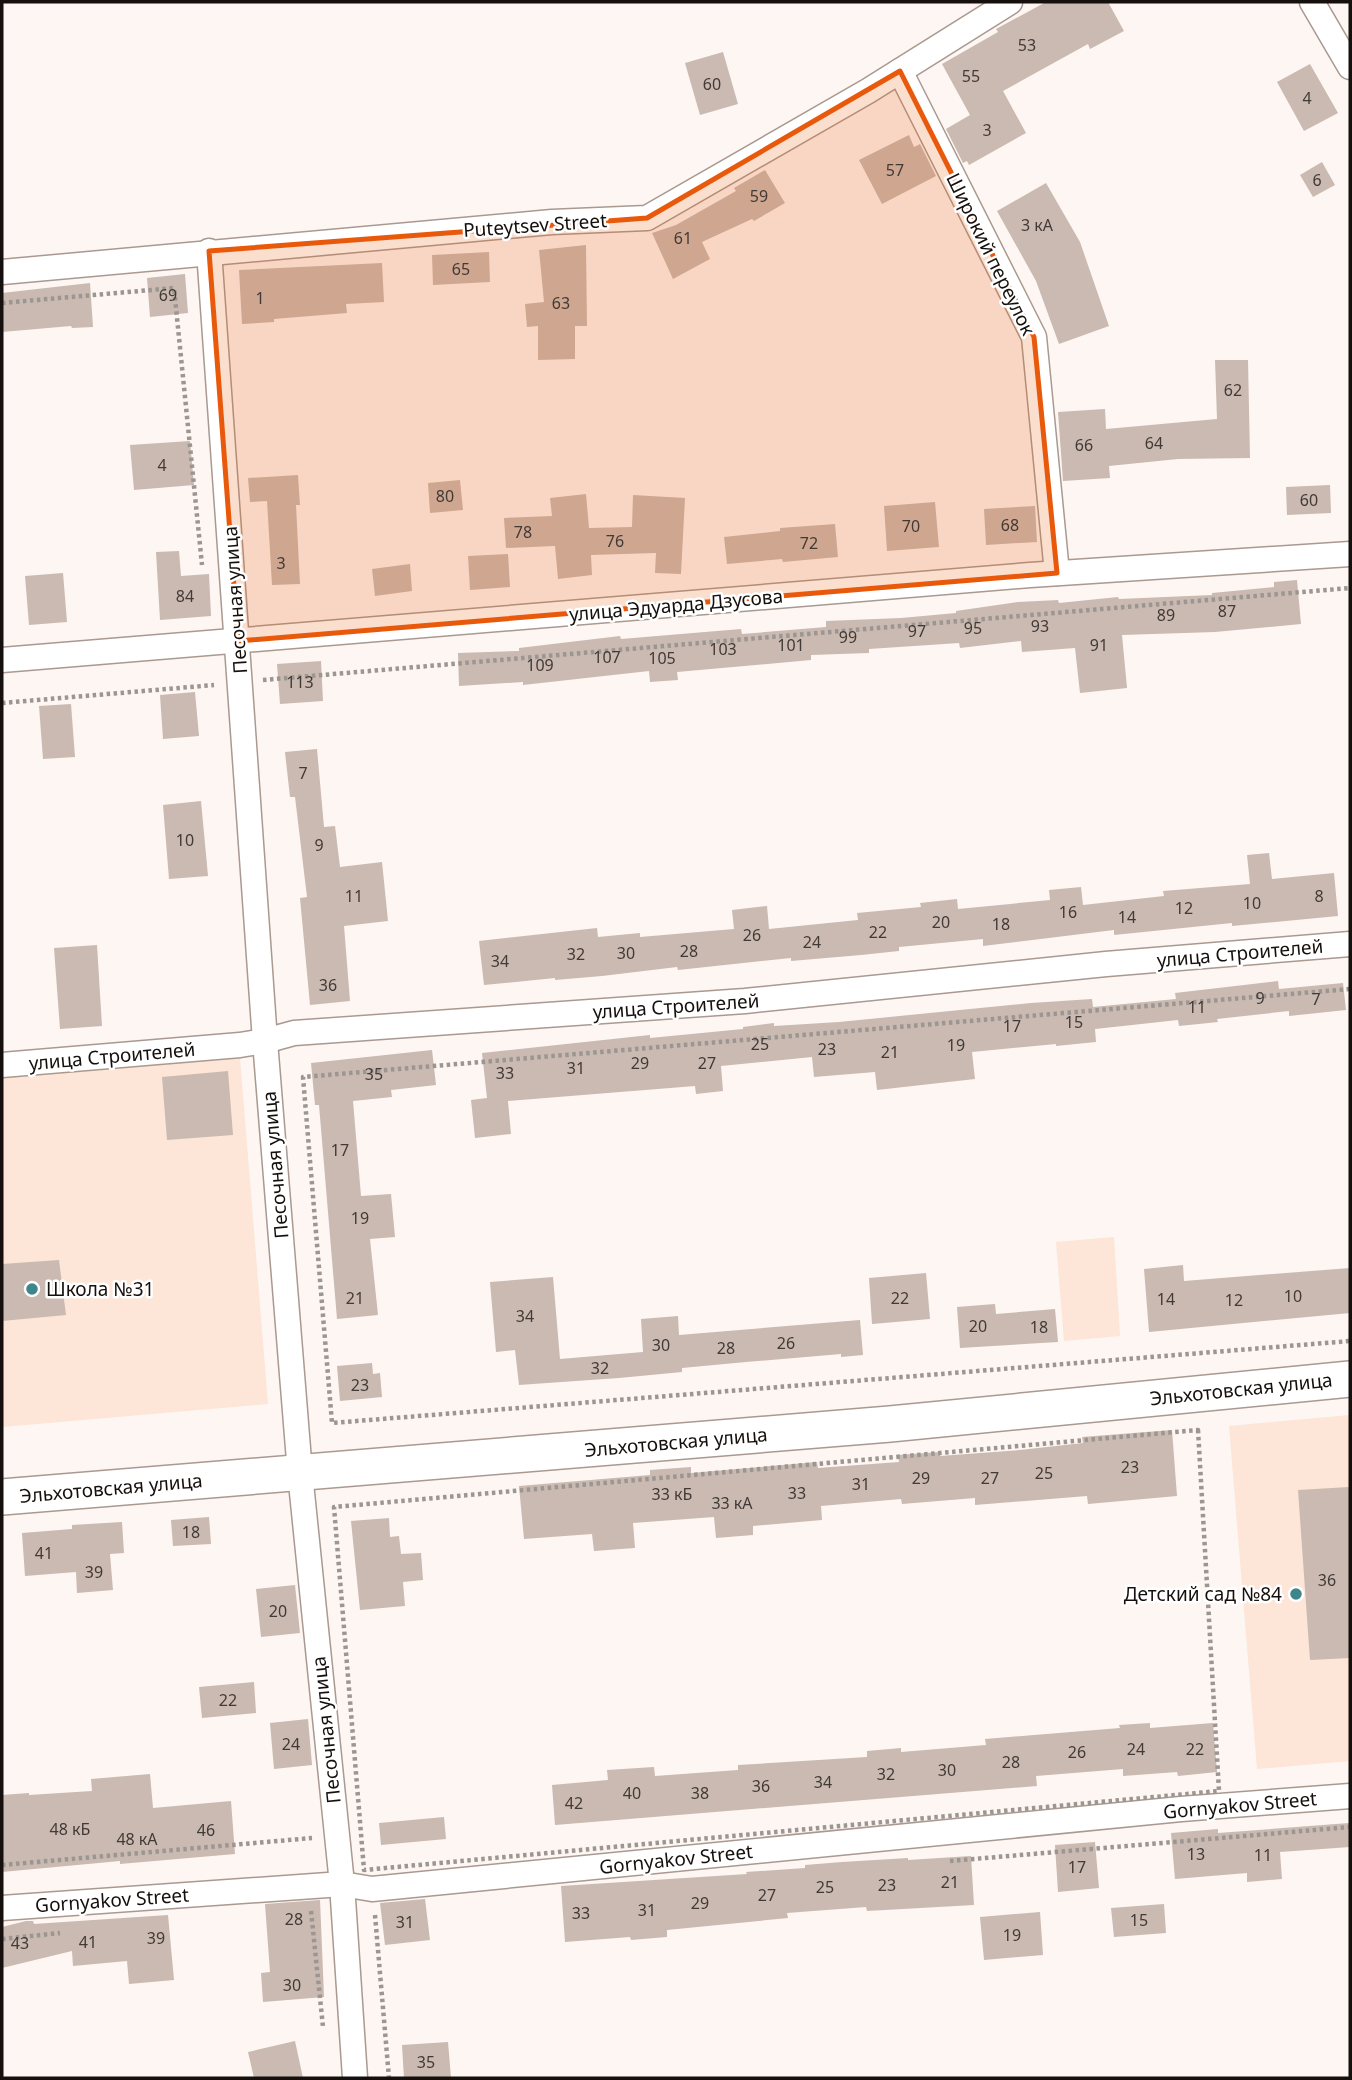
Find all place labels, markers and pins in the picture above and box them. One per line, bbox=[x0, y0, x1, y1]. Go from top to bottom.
place label: Школа №31 bbox=[46, 1276, 154, 1302]
marker: Школа №31 bbox=[24, 1281, 40, 1297]
place label: Детский сад №84 bbox=[1124, 1581, 1282, 1607]
marker: Детский сад №84 bbox=[1288, 1586, 1304, 1602]

